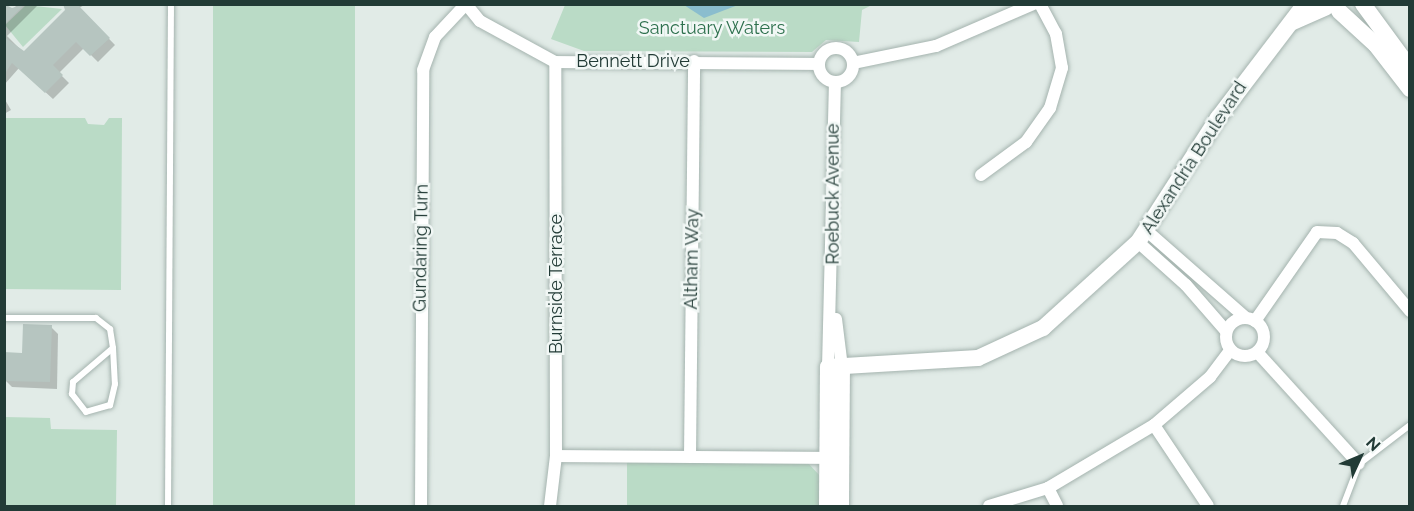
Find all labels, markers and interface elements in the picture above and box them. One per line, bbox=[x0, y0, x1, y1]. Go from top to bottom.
park label: Sanctuary Waters bbox=[638, 17, 786, 39]
street label: Bennett Drive bbox=[576, 50, 690, 72]
street label: Alexandria Boulevard bbox=[1137, 78, 1251, 238]
street label: Roebuck Avenue bbox=[822, 123, 844, 265]
street label: Gundaring Turn bbox=[409, 184, 433, 312]
street label: Altham Way bbox=[680, 208, 704, 310]
street label: Burnside Terrace bbox=[545, 214, 567, 354]
north arrow bbox=[1330, 427, 1390, 487]
text: N bbox=[1362, 433, 1384, 455]

